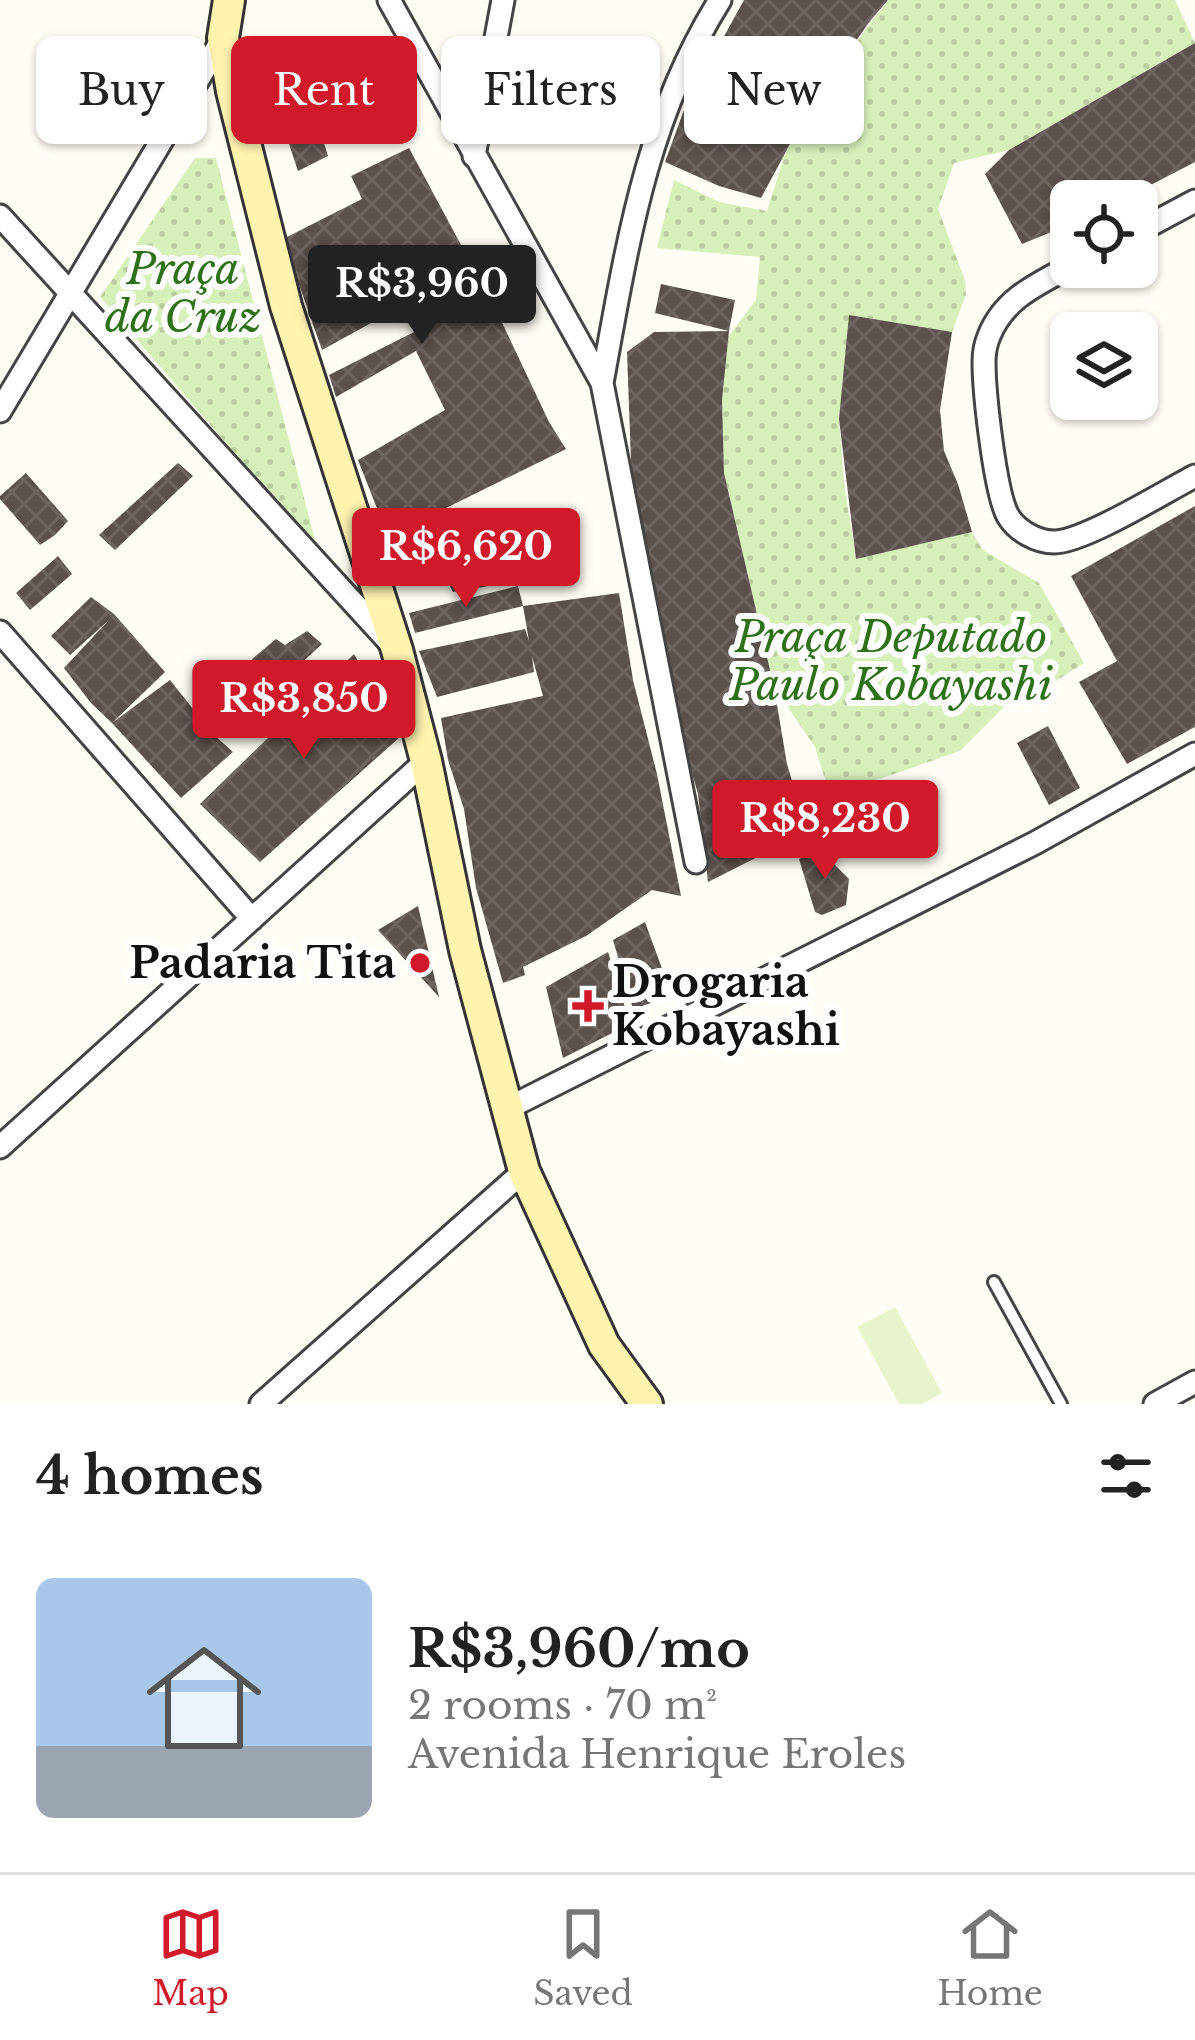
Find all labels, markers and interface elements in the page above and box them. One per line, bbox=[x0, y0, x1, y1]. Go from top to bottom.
chip: Buy bbox=[36, 36, 207, 144]
chip: Rent bbox=[231, 36, 417, 144]
chip: Filters bbox=[441, 36, 660, 144]
chip: New bbox=[684, 36, 864, 144]
map controls bbox=[1050, 180, 1158, 420]
button: locate bbox=[1050, 180, 1158, 288]
park label: Praça da Cruz bbox=[105, 243, 261, 343]
pin: R$3,960 bbox=[311, 245, 533, 347]
text: R$3,960 bbox=[335, 259, 509, 308]
button: layers bbox=[1050, 312, 1158, 420]
pin: R$6,620 bbox=[355, 508, 577, 610]
text: R$6,620 bbox=[379, 522, 553, 571]
park label: Praça Deputado Paulo Kobayashi bbox=[728, 611, 1053, 711]
pin: R$3,850 bbox=[193, 660, 415, 762]
text: R$3,850 bbox=[219, 674, 389, 723]
pin: R$8,230 bbox=[714, 780, 936, 882]
text: R$8,230 bbox=[739, 794, 911, 843]
place label: Padaria Tita bbox=[129, 937, 396, 989]
marker: Padaria Tita bbox=[407, 950, 433, 976]
place label: Drogaria Kobayashi bbox=[612, 956, 840, 1056]
marker: Drogaria Kobayashi bbox=[575, 993, 601, 1019]
icon: filters bbox=[1093, 1443, 1159, 1509]
text: 4 homes bbox=[36, 1445, 264, 1508]
text: R$3,960/mo bbox=[408, 1618, 750, 1681]
icon: home bbox=[132, 1626, 276, 1770]
text: 2 rooms · 70 m² bbox=[408, 1681, 717, 1730]
text: Avenida Henrique Eroles bbox=[408, 1730, 906, 1779]
tab: Map bbox=[152, 1901, 229, 2014]
tab: Saved bbox=[533, 1901, 633, 2014]
tab: Home bbox=[937, 1901, 1043, 2014]

